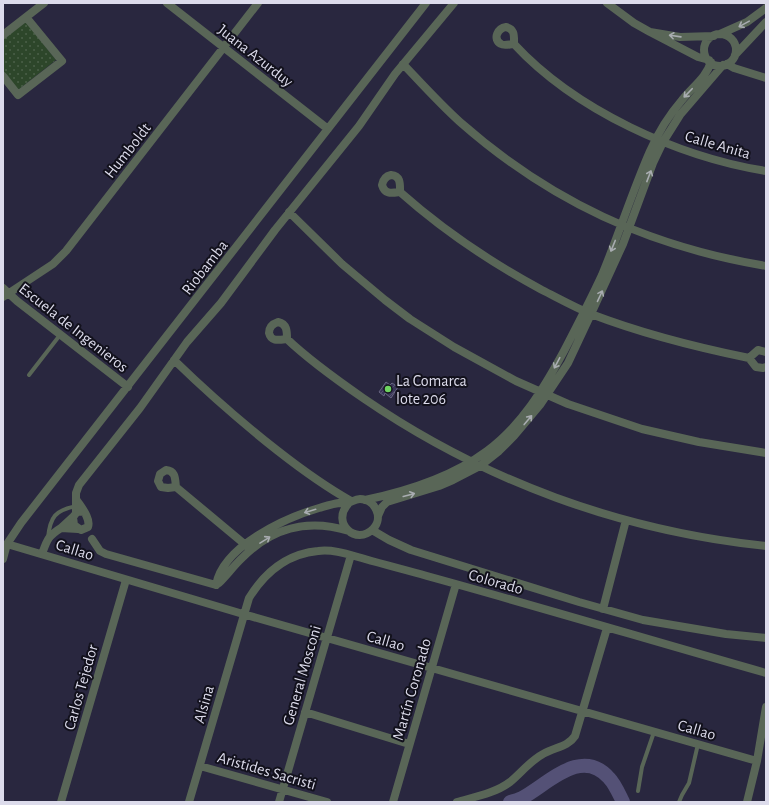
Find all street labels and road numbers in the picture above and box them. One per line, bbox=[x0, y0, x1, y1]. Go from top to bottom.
street label: Juana Azurduy bbox=[214, 22, 296, 91]
street label: Humboldt bbox=[101, 120, 154, 181]
street label: Calle Anita bbox=[683, 128, 752, 162]
street label: Riobamba bbox=[179, 237, 231, 298]
street label: Escuela de Ingenieros bbox=[16, 280, 131, 375]
street label: Callao bbox=[54, 537, 96, 563]
street label: Colorado bbox=[467, 567, 525, 597]
street label: General Mosconi bbox=[280, 623, 324, 727]
street label: Callao bbox=[365, 628, 407, 654]
street label: Martín Coronado bbox=[390, 636, 434, 742]
street label: Carlos Tejedor bbox=[61, 642, 102, 732]
street label: Alsina bbox=[191, 683, 217, 725]
street label: Callao bbox=[676, 717, 718, 743]
street label: Aristides Sacristi bbox=[216, 749, 318, 793]

